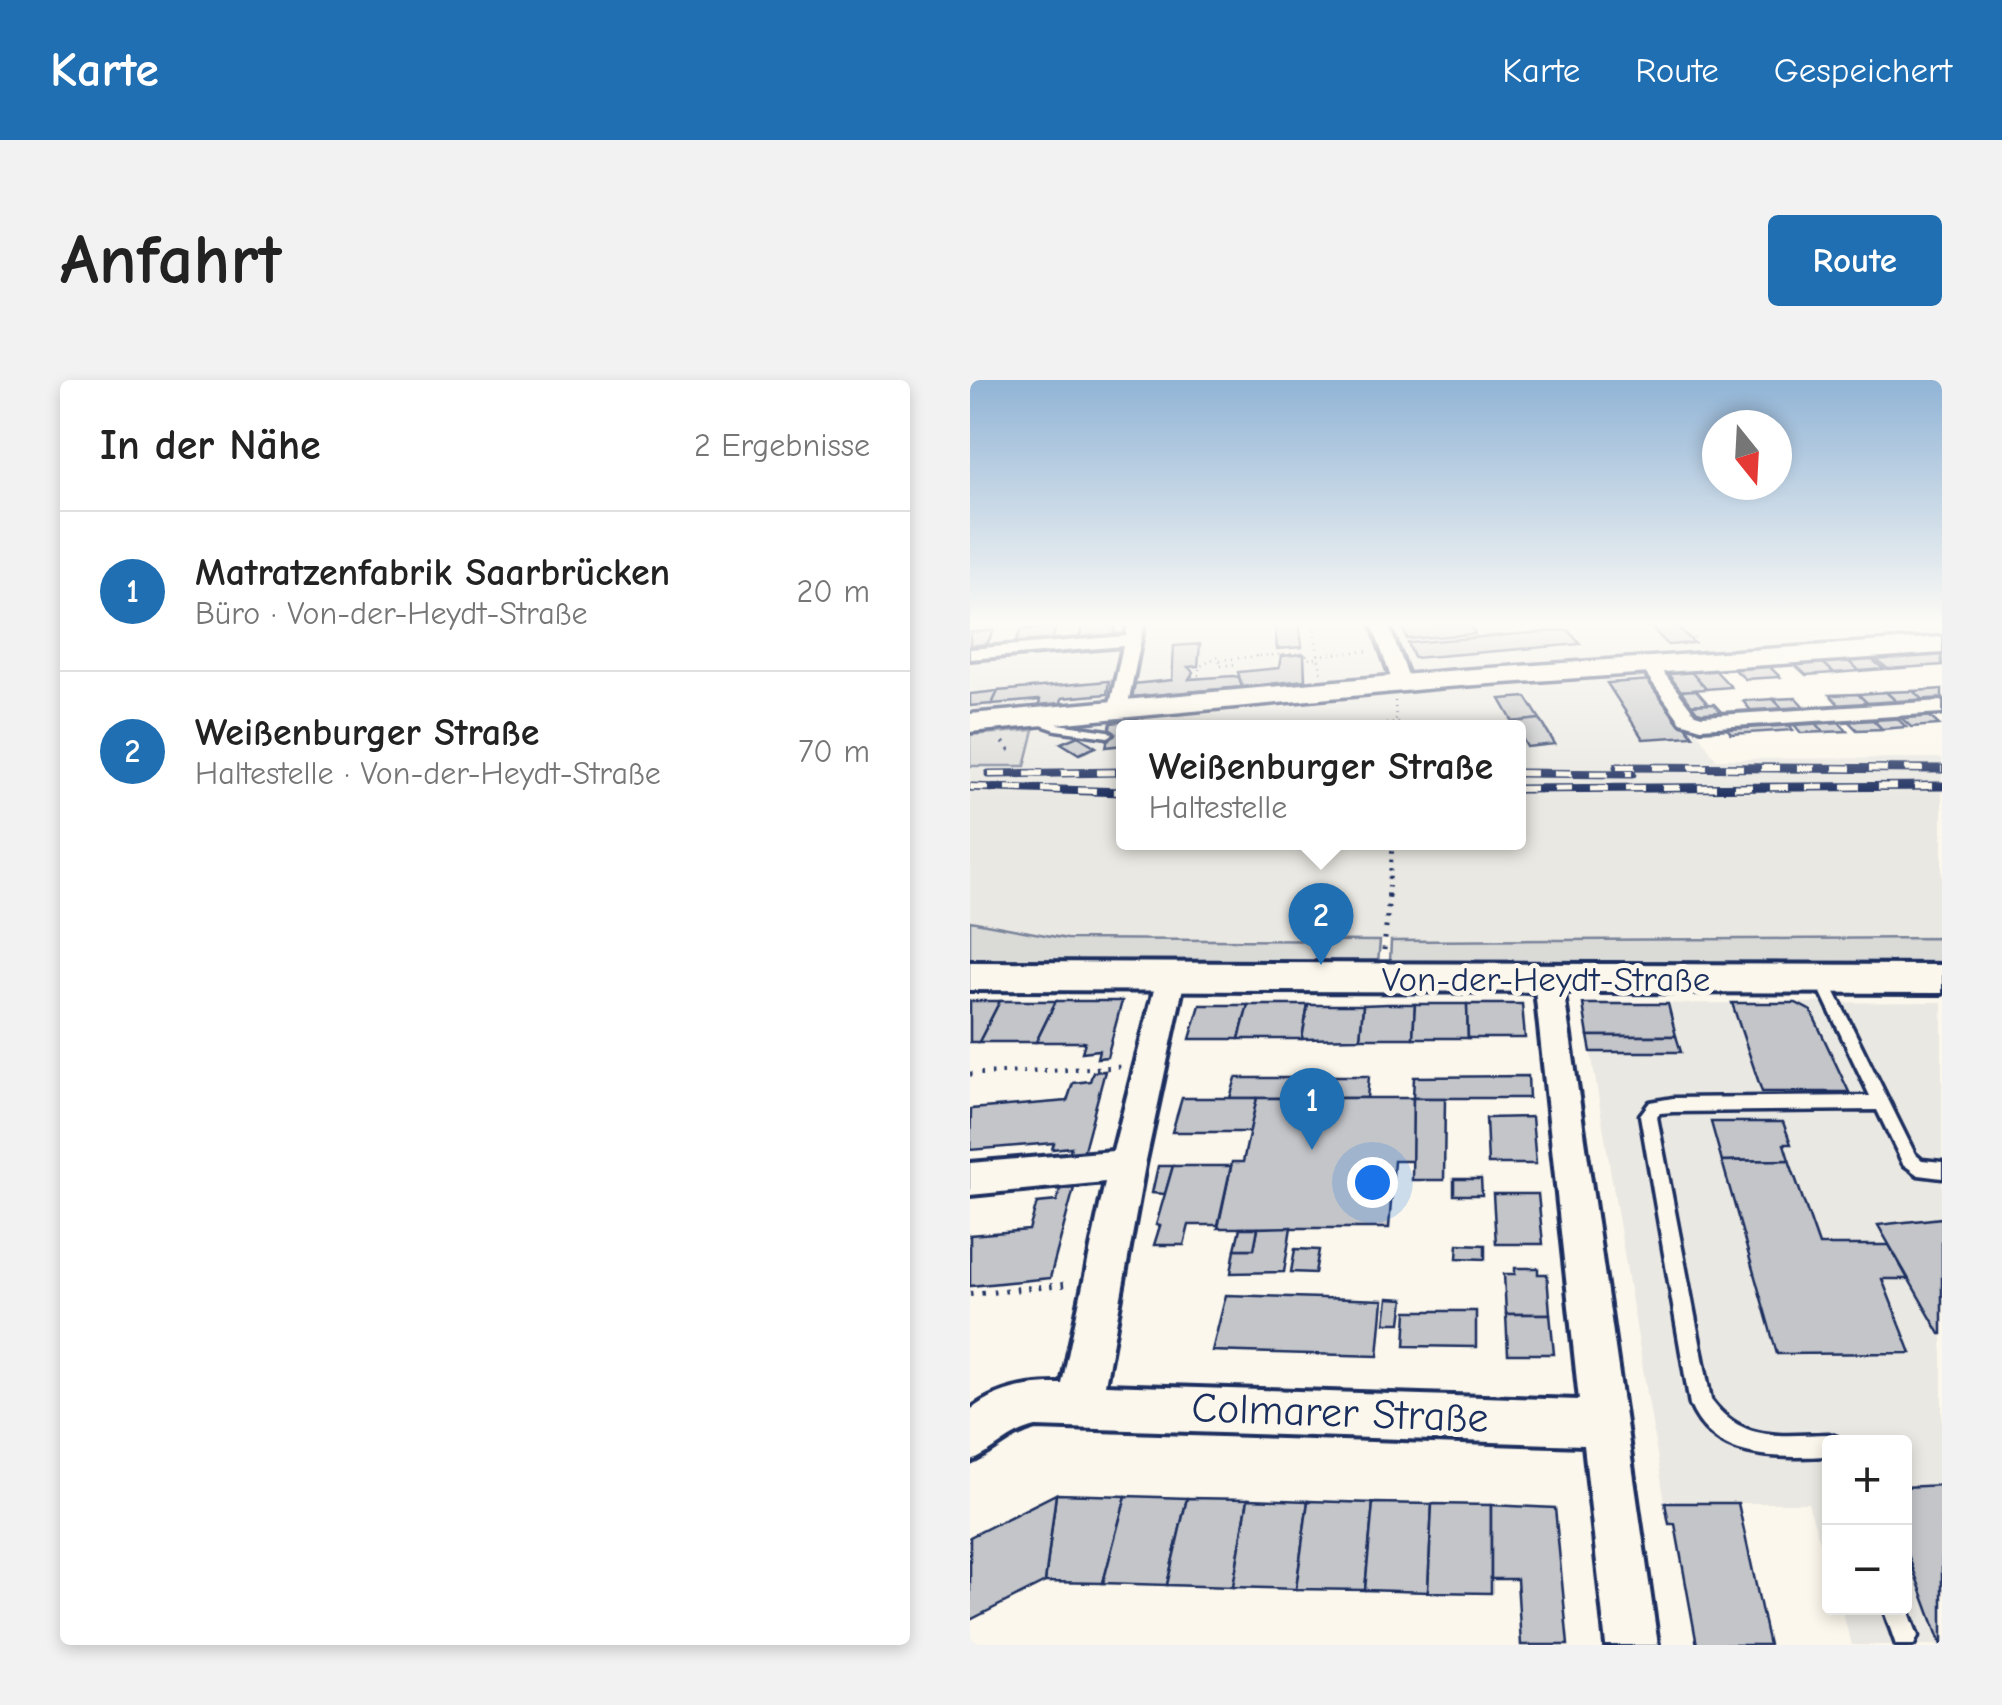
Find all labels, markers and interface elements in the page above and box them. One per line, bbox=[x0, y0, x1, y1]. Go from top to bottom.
text: Karte bbox=[50, 43, 159, 98]
text: Karte bbox=[1502, 50, 1580, 91]
text: Route bbox=[1635, 50, 1719, 91]
text: Gespeichert bbox=[1774, 50, 1952, 91]
button: Route bbox=[1768, 215, 1942, 306]
text: Anfahrt bbox=[60, 220, 281, 301]
north arrow bbox=[1702, 410, 1792, 500]
text: In der Nähe bbox=[100, 421, 321, 470]
text: 2 Ergebnisse bbox=[694, 427, 870, 464]
text: Matratzenfabrik Saarbrücken bbox=[195, 551, 670, 595]
text: 1 bbox=[126, 573, 139, 610]
text: 20 m bbox=[797, 573, 870, 610]
text: Büro · Von-der-Heydt-Straße bbox=[195, 595, 588, 632]
text: Weißenburger Straße bbox=[195, 711, 539, 755]
popup bbox=[1116, 720, 1526, 850]
text: 2 bbox=[125, 733, 140, 770]
text: 70 m bbox=[798, 733, 870, 770]
text: Weißenburger Straße bbox=[1149, 745, 1493, 789]
text: Haltestelle · Von-der-Heydt-Straße bbox=[195, 755, 661, 792]
text: Haltestelle bbox=[1149, 789, 1287, 826]
pin: 2 bbox=[1288, 882, 1354, 965]
street label: Von-der-Heydt-Straße bbox=[1382, 959, 1710, 1000]
pin: 1 bbox=[1280, 1068, 1344, 1150]
your location bbox=[1347, 1157, 1398, 1208]
street label: Colmarer Straße bbox=[1191, 1383, 1489, 1443]
map controls bbox=[1822, 1435, 1912, 1615]
button: + bbox=[1822, 1435, 1912, 1525]
button: − bbox=[1822, 1525, 1912, 1615]

